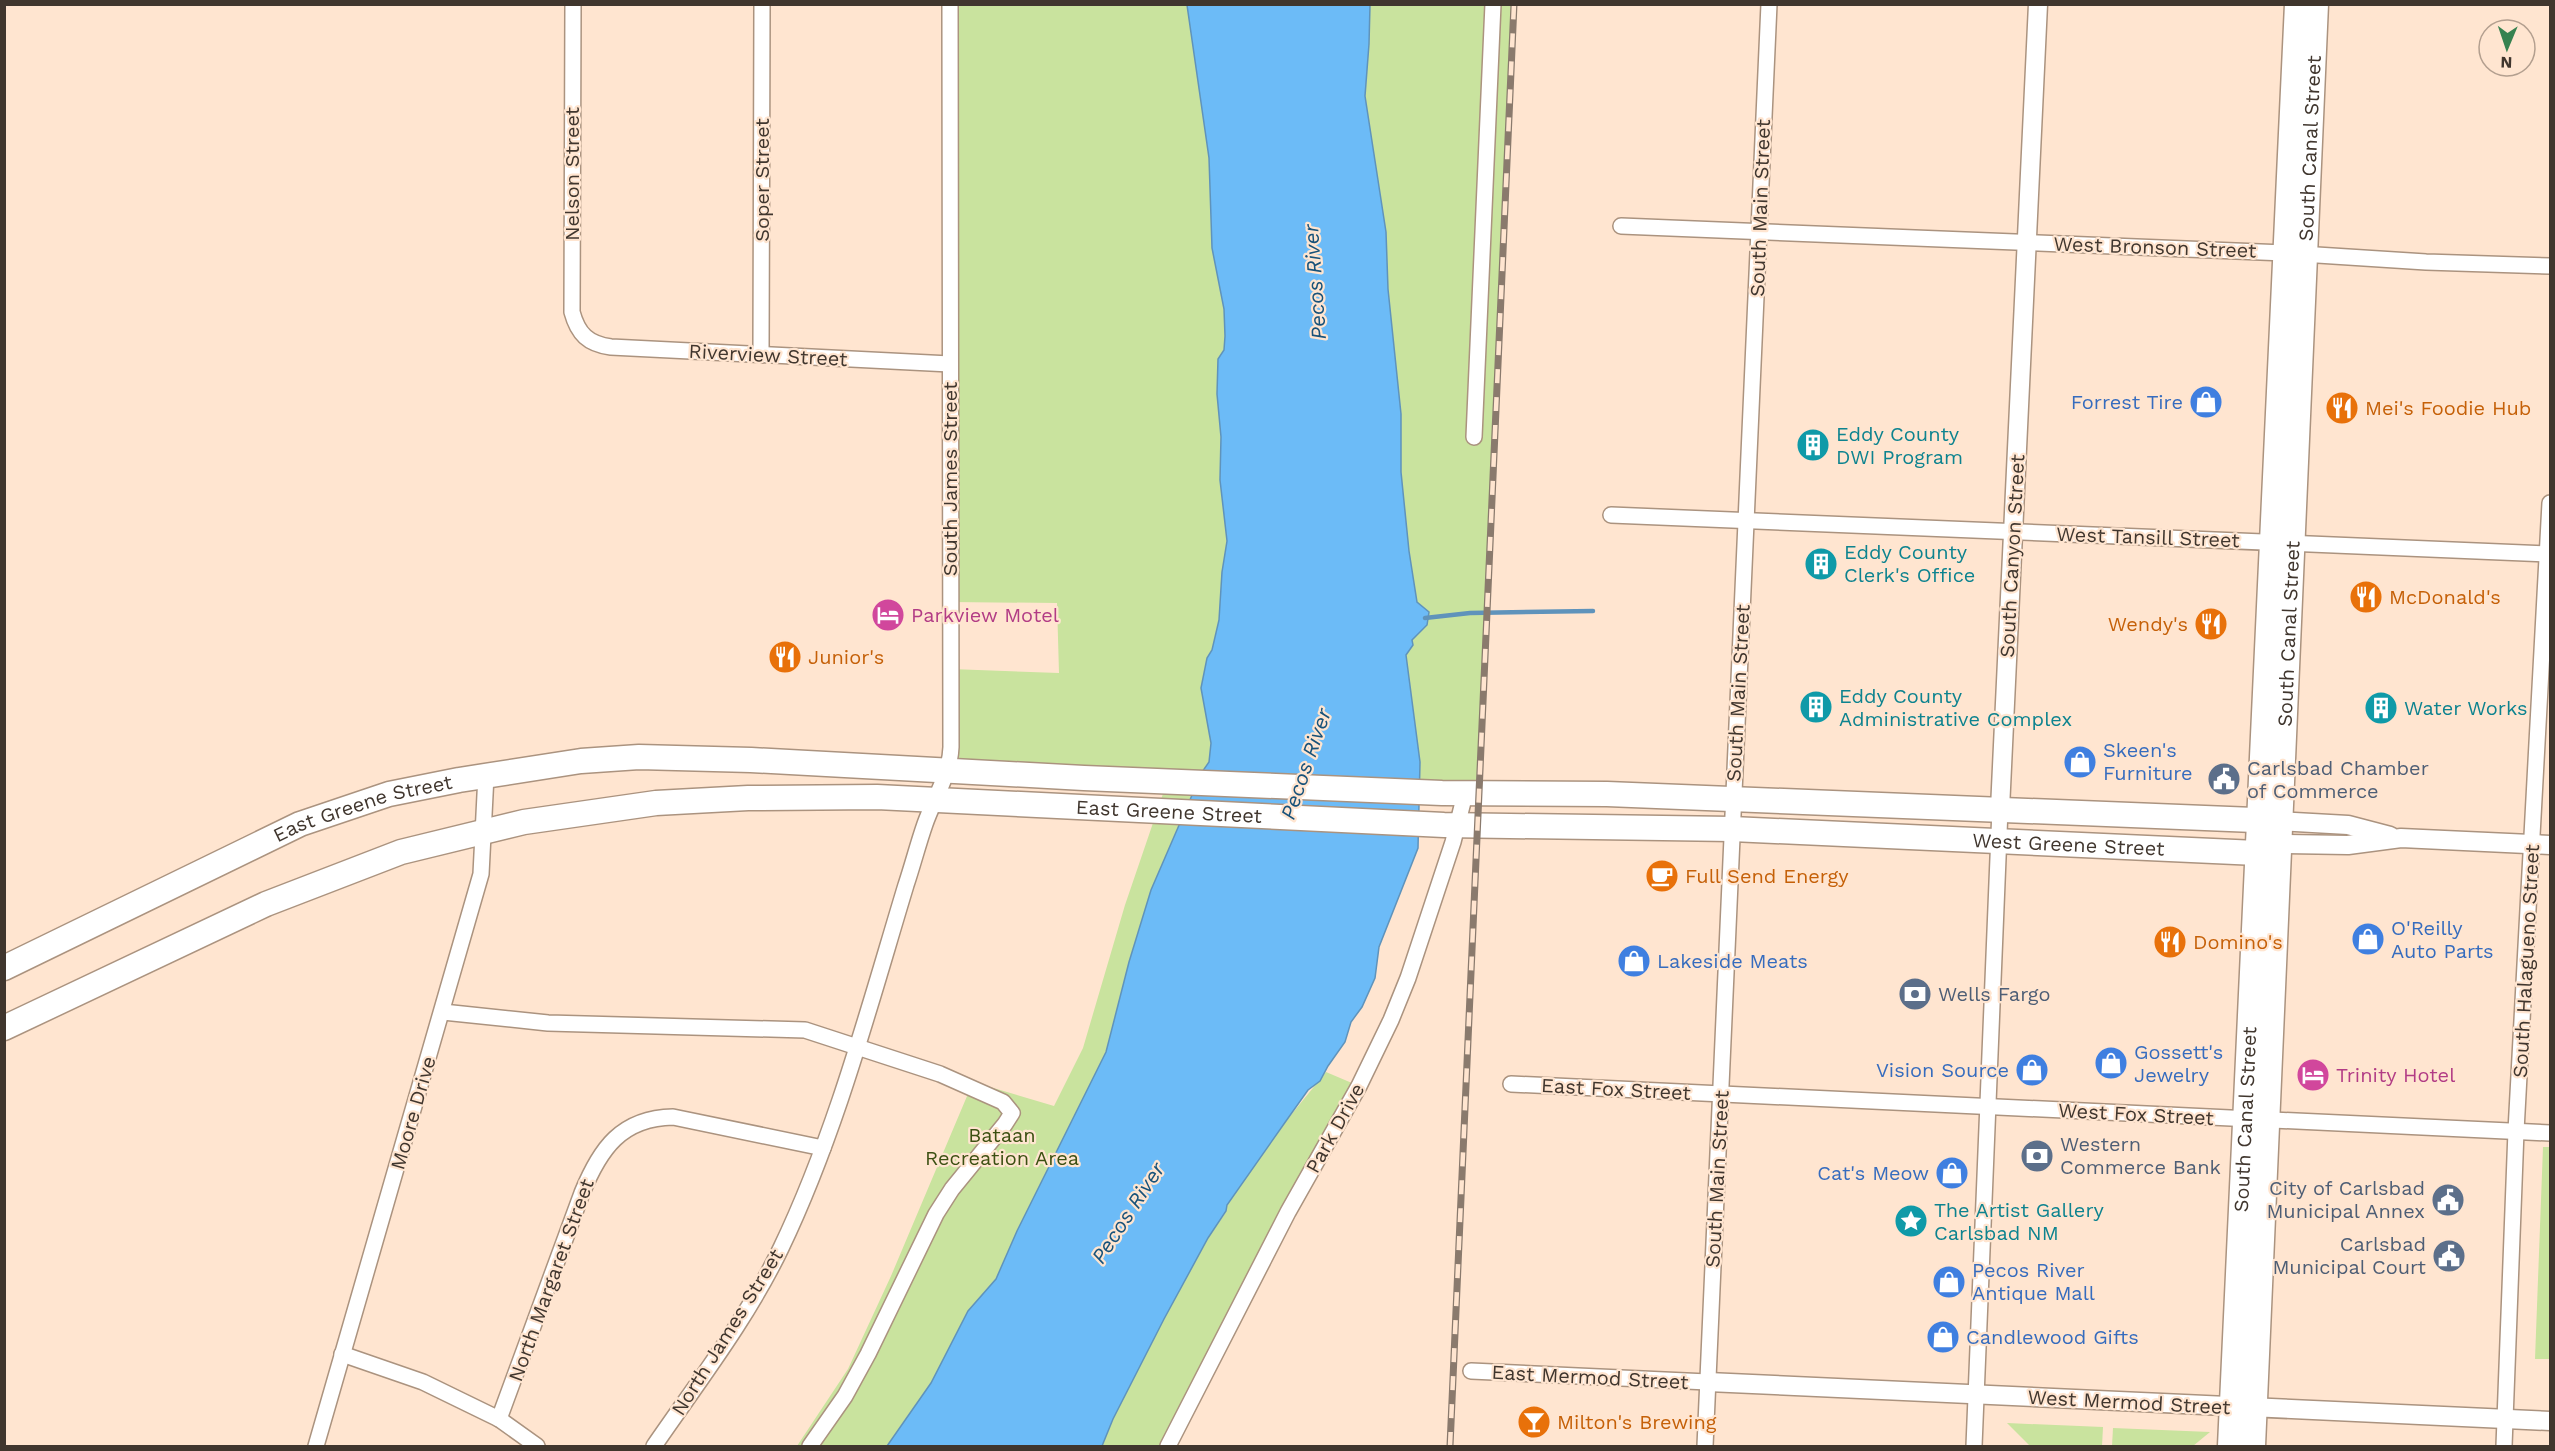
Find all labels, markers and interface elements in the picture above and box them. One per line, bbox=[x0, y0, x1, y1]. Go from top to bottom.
north arrow bbox=[2477, 18, 2537, 78]
text: N bbox=[2500, 53, 2513, 72]
street label: South Canal Street bbox=[2294, 54, 2326, 242]
street label: Nelson Street bbox=[560, 106, 584, 241]
street label: Soper Street bbox=[750, 118, 774, 242]
street label: South Main Street bbox=[1745, 118, 1775, 297]
water label: Pecos River bbox=[1298, 223, 1331, 341]
street label: West Bronson Street bbox=[2053, 231, 2257, 263]
street label: Riverview Street bbox=[688, 339, 849, 371]
street label: South James Street bbox=[938, 381, 962, 576]
shop icon: Forrest Tire bbox=[2188, 384, 2224, 420]
place label: Forrest Tire bbox=[2071, 390, 2183, 414]
restaurant icon: Mei's Foodie Hub bbox=[2324, 390, 2360, 426]
place label: Mei's Foodie Hub bbox=[2365, 396, 2531, 420]
place label: Eddy County DWI Program bbox=[1836, 422, 1963, 469]
building icon: Eddy County DWI Program bbox=[1795, 427, 1831, 463]
street label: South Canyon Street bbox=[1995, 453, 2029, 658]
street label: West Tansill Street bbox=[2056, 522, 2241, 552]
place label: Eddy County Clerk's Office bbox=[1844, 540, 1975, 587]
street label: South Canal Street bbox=[2272, 540, 2305, 727]
building icon: Eddy County Clerk's Office bbox=[1803, 546, 1839, 582]
restaurant icon: McDonald's bbox=[2348, 579, 2384, 615]
place label: McDonald's bbox=[2389, 585, 2501, 609]
hotel icon: Parkview Motel bbox=[870, 597, 906, 633]
place label: Parkview Motel bbox=[911, 603, 1059, 627]
street label: South Main Street bbox=[1721, 603, 1755, 782]
restaurant icon: Wendy's bbox=[2193, 606, 2229, 642]
place label: Wendy's bbox=[2108, 612, 2188, 636]
restaurant icon: Junior's bbox=[767, 639, 803, 675]
place label: Junior's bbox=[808, 645, 884, 669]
place label: Eddy County Administrative Complex bbox=[1839, 684, 2072, 731]
building icon: Eddy County Administrative Complex bbox=[1798, 689, 1834, 725]
building icon: Water Works bbox=[2363, 690, 2399, 726]
place label: Water Works bbox=[2404, 696, 2528, 720]
water label: Pecos River bbox=[1275, 704, 1336, 823]
place label: Skeen's Furniture bbox=[2103, 738, 2193, 785]
shop icon: Skeen's Furniture bbox=[2062, 744, 2098, 780]
place label: Carlsbad Chamber of Commerce bbox=[2247, 756, 2429, 803]
public building icon: Carlsbad Chamber of Commerce bbox=[2206, 761, 2242, 797]
street label: East Greene Street bbox=[269, 770, 455, 847]
street label: East Greene Street bbox=[1075, 795, 1263, 828]
street label: West Greene Street bbox=[1972, 828, 2165, 861]
street label: South Halagueno Street bbox=[2508, 843, 2544, 1078]
cafe icon: Full Send Energy bbox=[1644, 858, 1680, 894]
place label: Full Send Energy bbox=[1685, 864, 1849, 888]
place label: O'Reilly Auto Parts bbox=[2391, 916, 2494, 963]
shop icon: O'Reilly Auto Parts bbox=[2350, 921, 2386, 957]
restaurant icon: Domino's bbox=[2152, 924, 2188, 960]
place label: Domino's bbox=[2193, 930, 2283, 954]
shop icon: Lakeside Meats bbox=[1616, 943, 1652, 979]
place label: Lakeside Meats bbox=[1657, 949, 1808, 973]
bank icon: Wells Fargo bbox=[1897, 976, 1933, 1012]
place label: Wells Fargo bbox=[1938, 982, 2050, 1006]
street label: South Canal Street bbox=[2229, 1025, 2262, 1213]
place label: Gossett's Jewelry bbox=[2134, 1040, 2223, 1087]
shop icon: Gossett's Jewelry bbox=[2093, 1045, 2129, 1081]
shop icon: Vision Source bbox=[2014, 1052, 2050, 1088]
street label: Moore Drive bbox=[385, 1054, 441, 1172]
hotel icon: Trinity Hotel bbox=[2295, 1057, 2331, 1093]
place label: Vision Source bbox=[1876, 1058, 2009, 1082]
place label: Trinity Hotel bbox=[2336, 1063, 2455, 1087]
street label: East Fox Street bbox=[1541, 1073, 1692, 1105]
street label: Park Drive bbox=[1300, 1079, 1370, 1177]
street label: South Main Street bbox=[1700, 1089, 1734, 1268]
street label: West Fox Street bbox=[2058, 1098, 2215, 1130]
park label: Bataan Recreation Area bbox=[925, 1123, 1079, 1170]
place label: Western Commerce Bank bbox=[2060, 1132, 2221, 1179]
bank icon: Western Commerce Bank bbox=[2019, 1138, 2055, 1174]
shop icon: Cat's Meow bbox=[1934, 1155, 1970, 1191]
water label: Pecos River bbox=[1086, 1157, 1170, 1268]
place label: Cat's Meow bbox=[1817, 1161, 1929, 1185]
street label: North Margaret Street bbox=[503, 1175, 599, 1385]
place label: City of Carlsbad Municipal Annex bbox=[2266, 1176, 2425, 1223]
public building icon: City of Carlsbad Municipal Annex bbox=[2430, 1182, 2466, 1218]
place label: The Artist Gallery Carlsbad NM bbox=[1934, 1198, 2105, 1245]
place icon: The Artist Gallery Carlsbad NM bbox=[1893, 1203, 1929, 1239]
place label: Carlsbad Municipal Court bbox=[2272, 1232, 2427, 1279]
public building icon: Carlsbad Municipal Court bbox=[2431, 1238, 2467, 1274]
street label: North James Street bbox=[666, 1244, 788, 1420]
place label: Pecos River Antique Mall bbox=[1972, 1258, 2095, 1305]
shop icon: Pecos River Antique Mall bbox=[1931, 1264, 1967, 1300]
shop icon: Candlewood Gifts bbox=[1925, 1319, 1961, 1355]
place label: Candlewood Gifts bbox=[1966, 1325, 2139, 1349]
street label: East Mermod Street bbox=[1491, 1360, 1690, 1394]
street label: West Mermod Street bbox=[2027, 1385, 2232, 1419]
bar icon: Milton's Brewing bbox=[1516, 1404, 1552, 1440]
place label: Milton's Brewing bbox=[1557, 1410, 1717, 1434]

